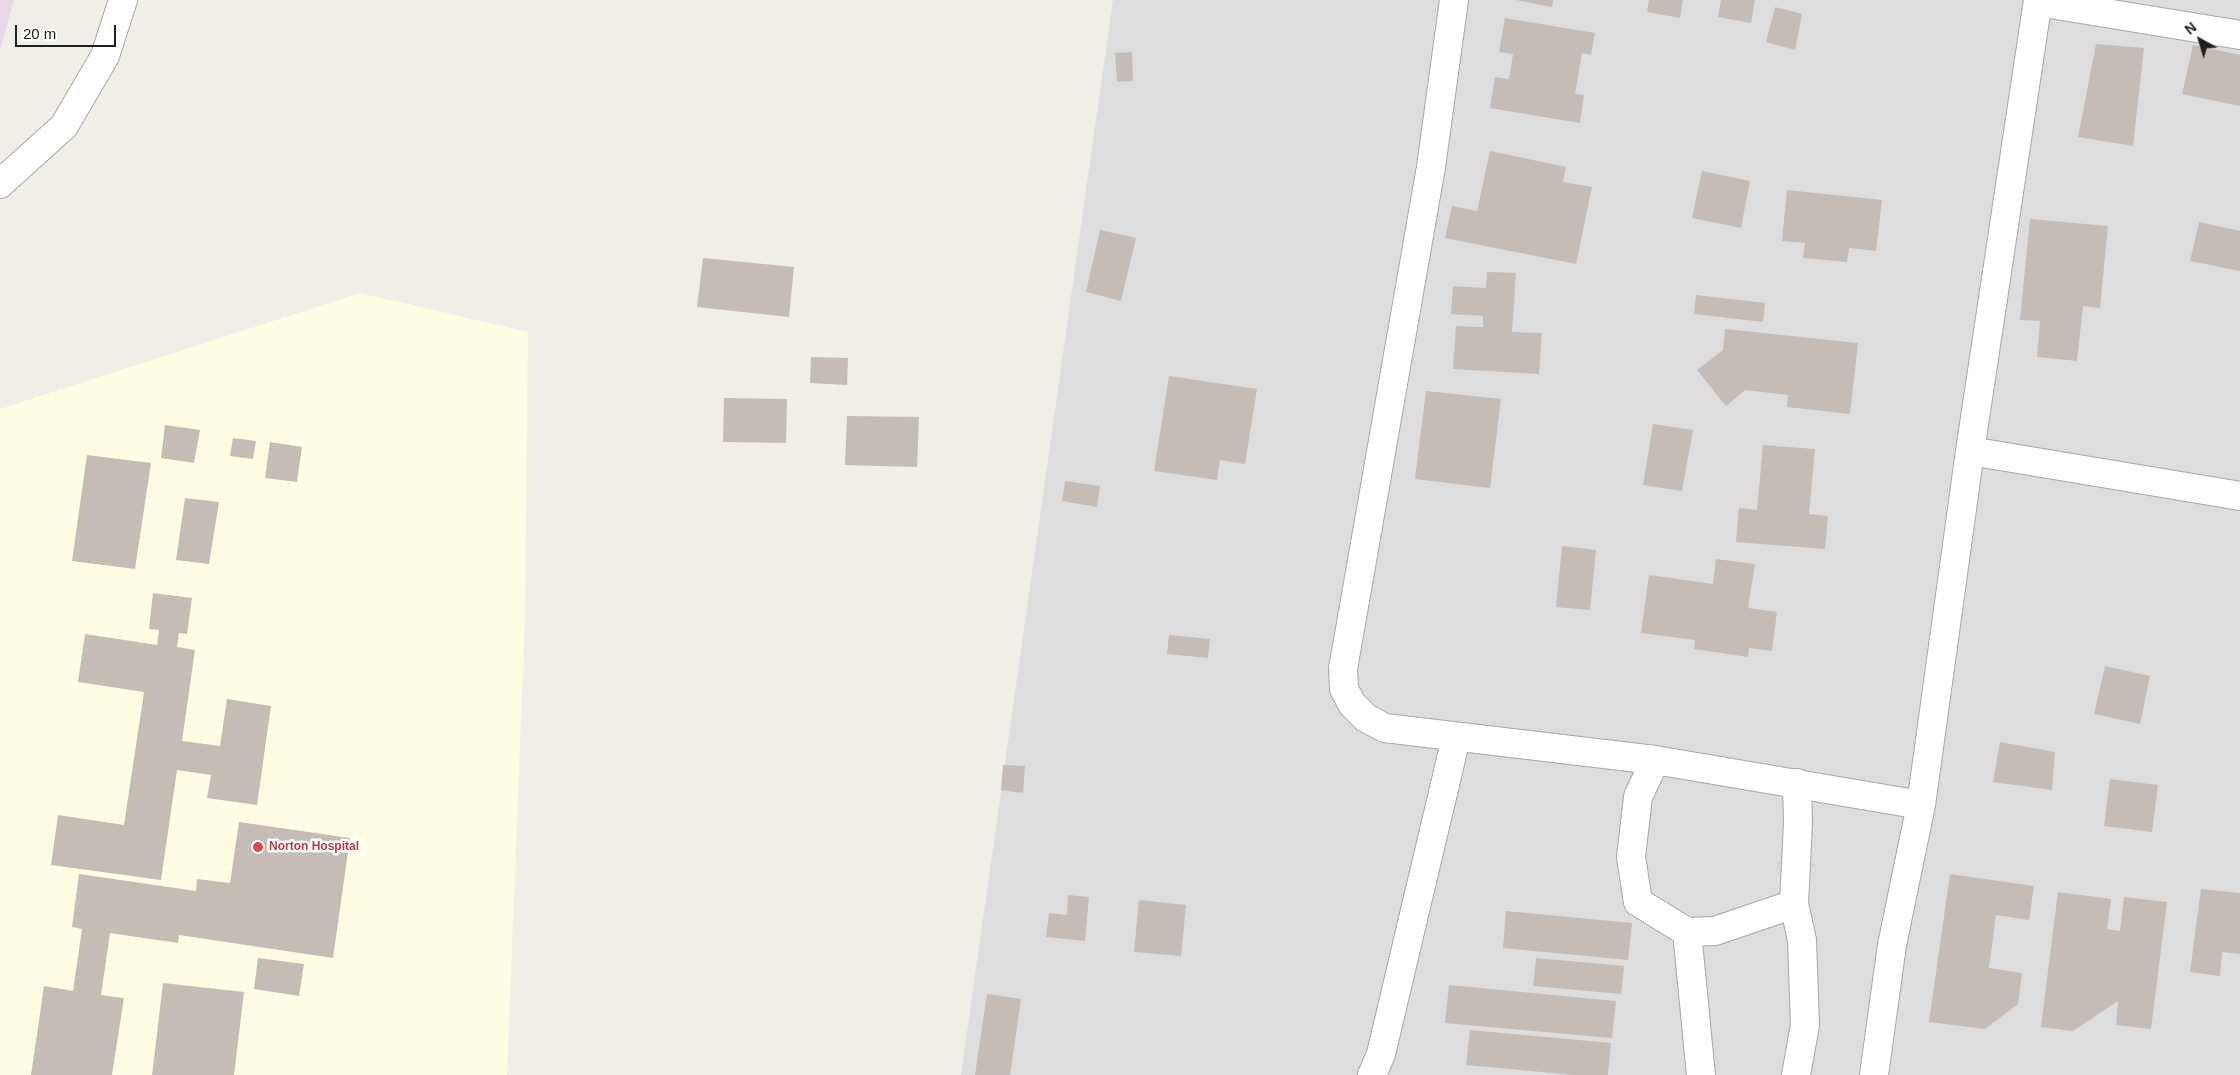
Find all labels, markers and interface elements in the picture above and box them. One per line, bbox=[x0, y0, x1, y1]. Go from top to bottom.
scale bar bbox=[18, 15, 119, 47]
north arrow bbox=[2175, 15, 2225, 65]
text: N bbox=[2182, 19, 2200, 38]
text: 20 m bbox=[23, 25, 56, 42]
marker: Norton Hospital bbox=[251, 840, 265, 854]
place label: Norton Hospital bbox=[269, 840, 359, 854]

